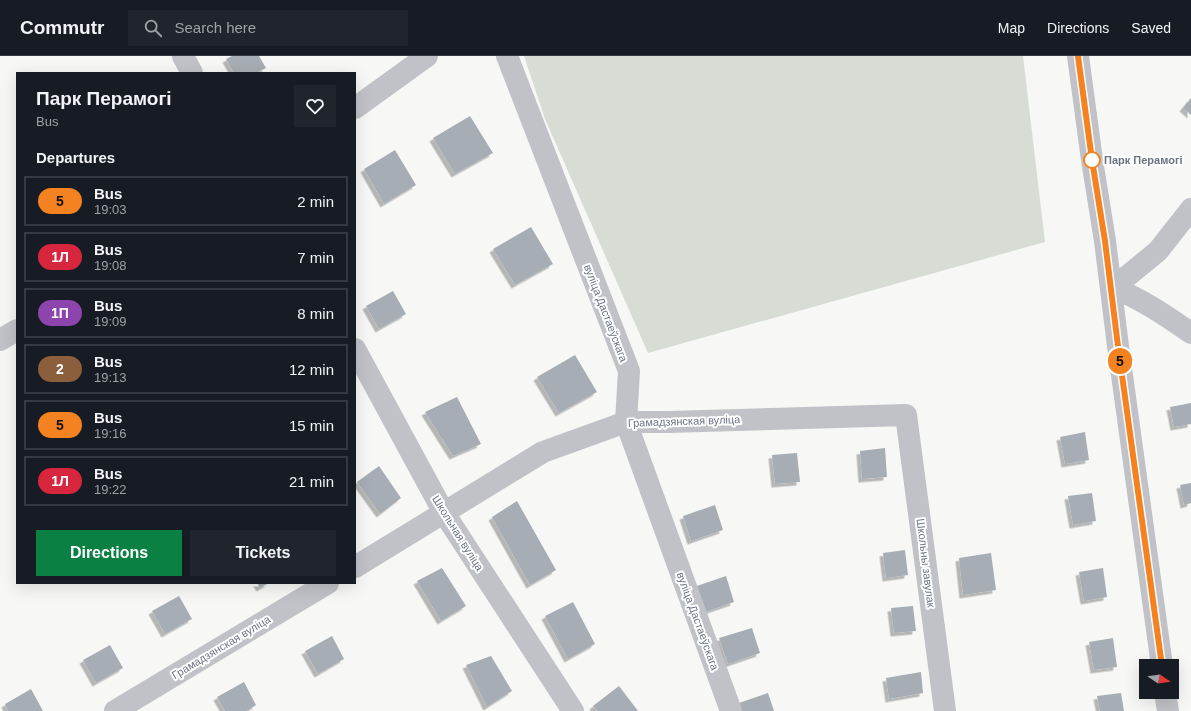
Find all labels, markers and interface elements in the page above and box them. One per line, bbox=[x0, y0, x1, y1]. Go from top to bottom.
search box bbox=[128, 10, 408, 46]
text: Commutr bbox=[20, 17, 104, 38]
icon: search bbox=[142, 17, 164, 39]
text: Search here bbox=[174, 19, 256, 36]
text: Map bbox=[998, 20, 1025, 36]
text: Directions bbox=[1047, 20, 1109, 36]
text: Saved bbox=[1131, 20, 1171, 36]
button: heart bbox=[294, 85, 336, 127]
text: Парк Перамогі bbox=[36, 88, 172, 109]
text: Bus bbox=[36, 114, 58, 129]
text: Departures bbox=[36, 149, 115, 166]
marker: Парк Перамогі bbox=[1083, 151, 1101, 169]
place label: Парк Перамогі bbox=[1104, 154, 1183, 166]
text: Bus bbox=[94, 185, 122, 202]
text: 5 bbox=[56, 193, 64, 209]
text: 2 min bbox=[297, 193, 334, 210]
text: 19:03 bbox=[94, 202, 127, 217]
text: Bus bbox=[94, 241, 122, 258]
text: 1Л bbox=[51, 249, 69, 265]
text: 7 min bbox=[297, 249, 334, 266]
text: 19:08 bbox=[94, 258, 127, 273]
street label: вуліца Дастаеўскага bbox=[582, 263, 630, 364]
text: Bus bbox=[94, 297, 122, 314]
text: 1П bbox=[51, 305, 69, 321]
text: 8 min bbox=[297, 305, 334, 322]
text: 19:09 bbox=[94, 314, 127, 329]
line badge: 5 bbox=[1107, 348, 1133, 374]
text: Bus bbox=[94, 353, 122, 370]
text: 5 bbox=[1116, 353, 1124, 369]
text: 2 bbox=[56, 361, 64, 377]
text: 12 min bbox=[289, 361, 334, 378]
text: 19:13 bbox=[94, 370, 127, 385]
text: Bus bbox=[94, 409, 122, 426]
street label: Грамадзянская вуліца bbox=[628, 413, 741, 429]
text: 5 bbox=[56, 417, 64, 433]
text: 15 min bbox=[289, 417, 334, 434]
text: 19:16 bbox=[94, 426, 127, 441]
text: Bus bbox=[94, 465, 122, 482]
text: 1Л bbox=[51, 473, 69, 489]
text: 21 min bbox=[289, 473, 334, 490]
text: 19:22 bbox=[94, 482, 127, 497]
street label: Школьная вуліца bbox=[430, 493, 486, 574]
street label: Школьны завулак bbox=[915, 518, 937, 608]
button: Directions bbox=[36, 530, 182, 576]
button: Tickets bbox=[190, 530, 336, 576]
street label: вуліца Дастаеўскага bbox=[675, 570, 722, 672]
street label: Грамадзянская вуліца bbox=[170, 612, 273, 681]
north arrow bbox=[1139, 659, 1179, 699]
map controls bbox=[1139, 659, 1179, 699]

